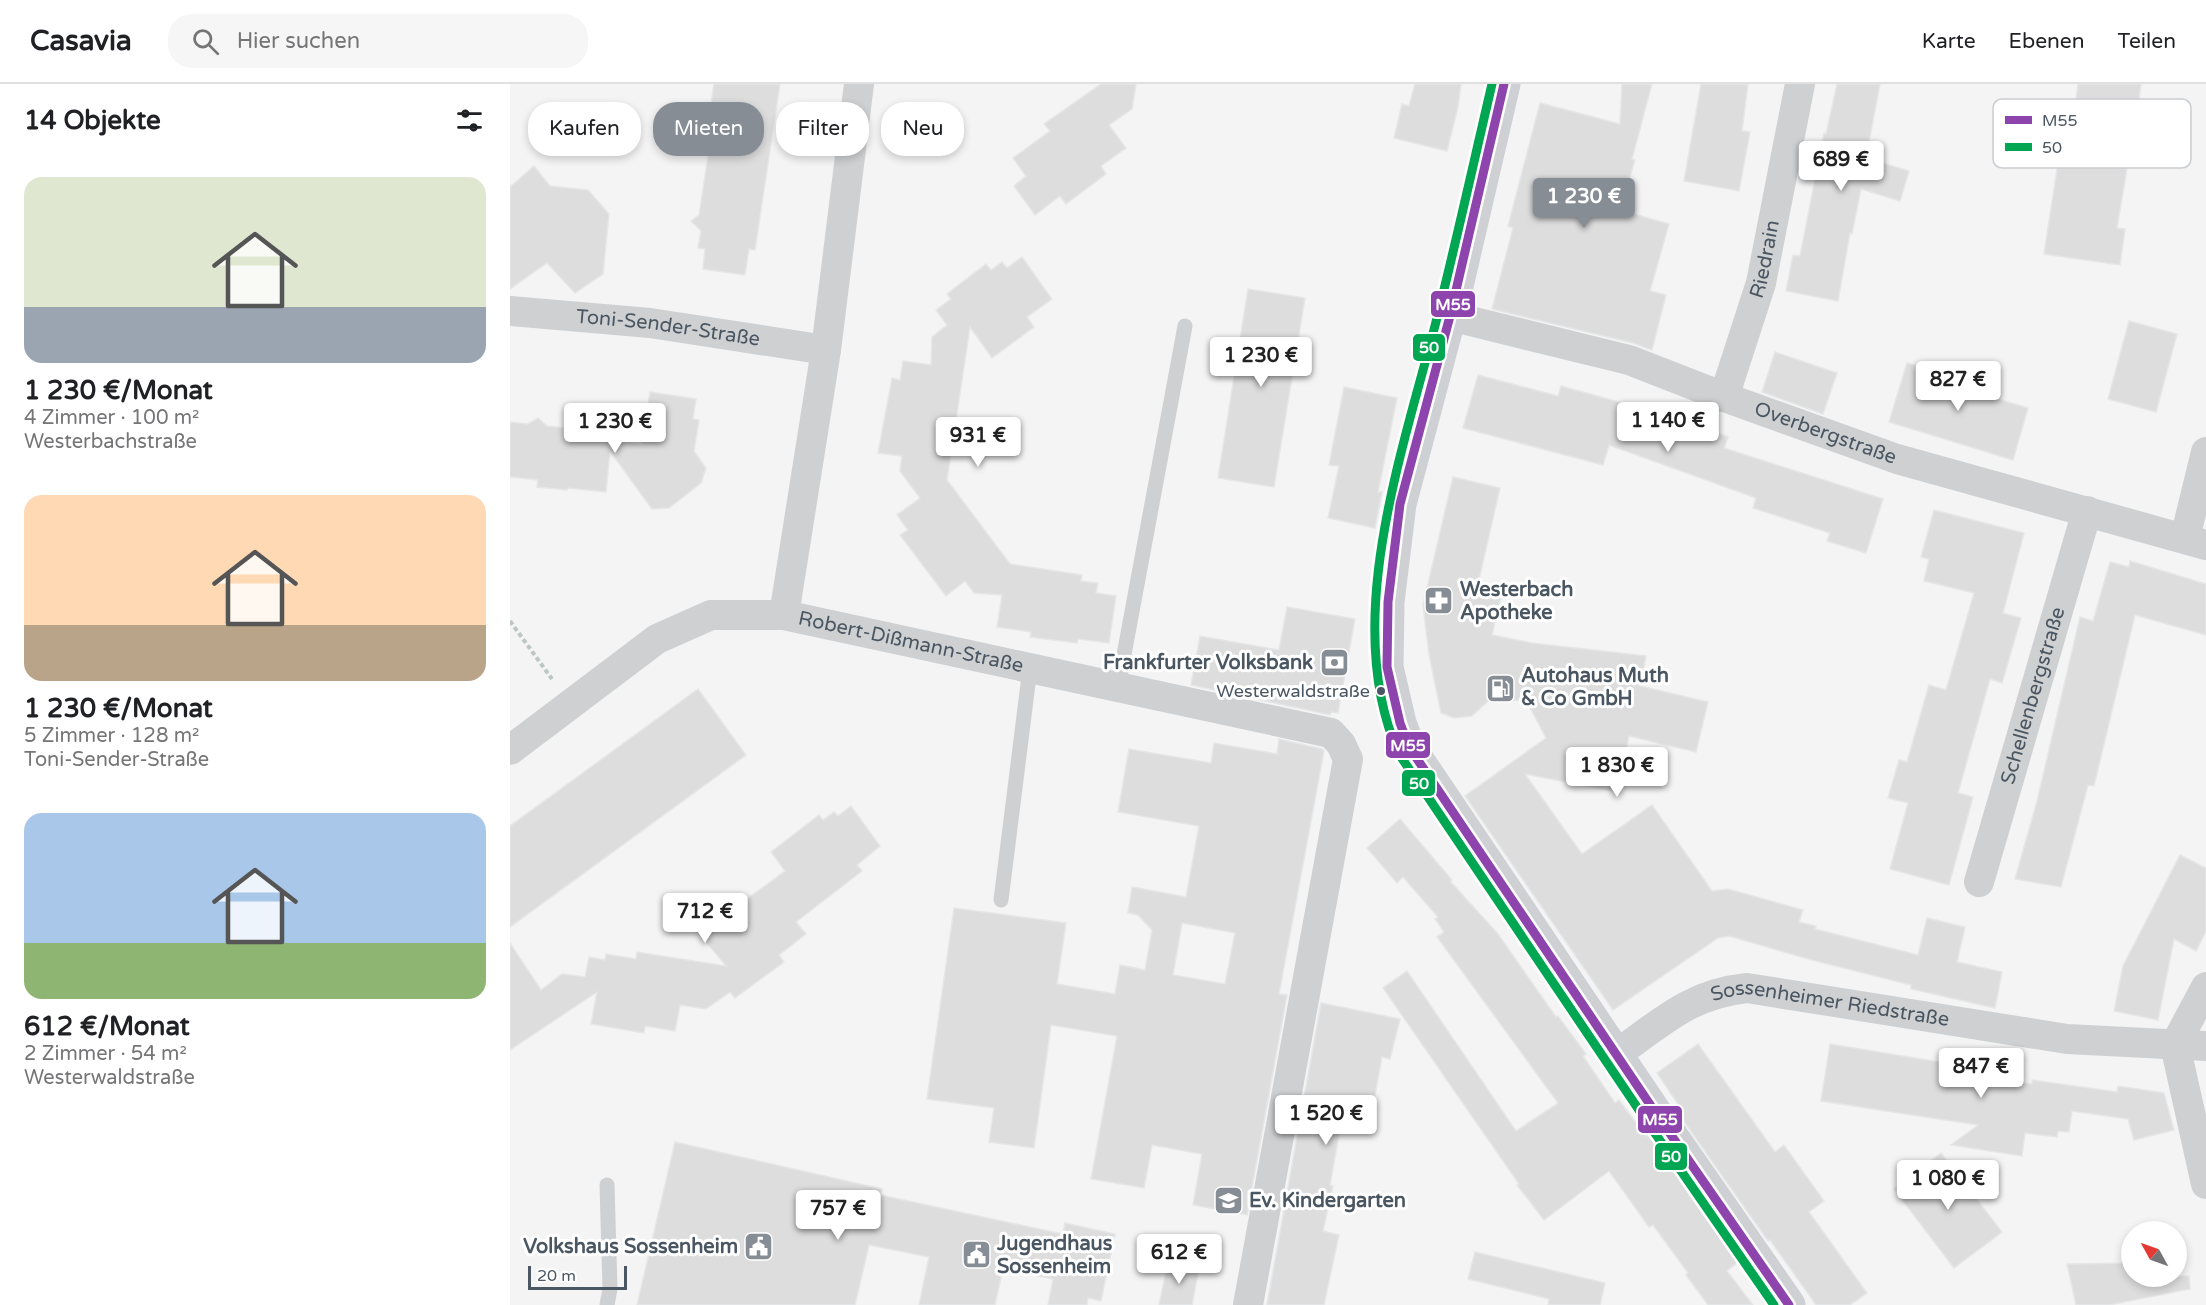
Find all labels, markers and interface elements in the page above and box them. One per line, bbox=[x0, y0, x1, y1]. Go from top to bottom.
search box bbox=[168, 14, 588, 68]
text: Casavia bbox=[30, 24, 132, 58]
icon: search bbox=[189, 25, 222, 58]
text: Hier suchen bbox=[237, 28, 360, 54]
text: Karte bbox=[1922, 29, 1976, 54]
text: Ebenen bbox=[2009, 29, 2085, 54]
text: Teilen bbox=[2118, 29, 2176, 54]
legend bbox=[1993, 99, 2191, 168]
chip: Kaufen bbox=[528, 102, 641, 156]
chip: Mieten bbox=[653, 102, 764, 156]
chip: Filter bbox=[776, 102, 869, 156]
chip: Neu bbox=[881, 102, 964, 156]
icon: filters bbox=[453, 104, 486, 137]
text: 14 Objekte bbox=[24, 105, 161, 136]
text: M55 bbox=[2042, 111, 2078, 131]
text: 50 bbox=[2042, 138, 2062, 158]
pin: 689 € bbox=[1799, 141, 1883, 192]
text: 689 € bbox=[1813, 148, 1869, 172]
pin: 1 230 € bbox=[1529, 178, 1639, 229]
text: 1 230 € bbox=[1547, 185, 1621, 209]
icon: home bbox=[201, 216, 309, 324]
street label: Riedrain bbox=[1745, 218, 1785, 301]
line badge: M55 bbox=[1430, 290, 1476, 318]
text: M55 bbox=[1435, 295, 1471, 315]
street label: Toni-Sender-Straße bbox=[575, 305, 762, 352]
line badge: 50 bbox=[1412, 333, 1446, 362]
pin: 1 230 € bbox=[1206, 337, 1316, 388]
text: 50 bbox=[1419, 338, 1439, 358]
text: 1 230 € bbox=[1224, 344, 1298, 368]
pin: 827 € bbox=[1916, 361, 2000, 412]
text: 827 € bbox=[1930, 368, 1986, 392]
text: 1 230 €/Monat bbox=[24, 375, 213, 406]
street label: Overbergstraße bbox=[1751, 397, 1900, 470]
pin: 1 140 € bbox=[1613, 402, 1723, 453]
pin: 1 230 € bbox=[560, 403, 670, 454]
text: 4 Zimmer · 100 m² bbox=[24, 406, 199, 430]
text: 1 140 € bbox=[1631, 409, 1705, 433]
text: 1 230 € bbox=[578, 410, 652, 434]
pin: 931 € bbox=[936, 417, 1020, 468]
text: 931 € bbox=[950, 424, 1006, 448]
text: Westerbachstraße bbox=[24, 430, 197, 454]
icon: home bbox=[201, 534, 309, 642]
place label: Westerbach Apotheke bbox=[1460, 578, 1573, 625]
pharmacy icon: Westerbach Apotheke bbox=[1423, 585, 1455, 617]
street label: Schellenbergstraße bbox=[1996, 604, 2070, 787]
street label: Robert-Dißmann-Straße bbox=[796, 606, 1026, 678]
bank icon: Frankfurter Volksbank bbox=[1318, 647, 1350, 679]
place label: Frankfurter Volksbank bbox=[1103, 651, 1313, 675]
place label: Autohaus Muth & Co GmbH bbox=[1521, 664, 1669, 711]
fuel station icon: Autohaus Muth & Co GmbH bbox=[1484, 672, 1516, 704]
place label: Westerwaldstraße bbox=[1216, 680, 1370, 702]
marker: Westerwaldstraße bbox=[1375, 685, 1387, 697]
text: 1 230 €/Monat bbox=[24, 693, 213, 724]
text: 5 Zimmer · 128 m² bbox=[24, 724, 199, 748]
line badge: M55 bbox=[1385, 731, 1431, 759]
text: M55 bbox=[1390, 736, 1426, 756]
pin: 1 830 € bbox=[1562, 747, 1672, 798]
text: Toni-Sender-Straße bbox=[24, 748, 209, 772]
text: 1 830 € bbox=[1580, 754, 1654, 778]
line badge: 50 bbox=[1401, 769, 1436, 797]
text: 50 bbox=[1409, 774, 1429, 794]
icon: home bbox=[201, 852, 309, 960]
pin: 712 € bbox=[663, 893, 747, 944]
text: 712 € bbox=[677, 900, 733, 924]
street label: Sossenheimer Riedstraße bbox=[1708, 976, 1951, 1032]
text: 612 €/Monat bbox=[24, 1011, 190, 1042]
text: 2 Zimmer · 54 m² bbox=[24, 1042, 187, 1066]
pin: 847 € bbox=[1939, 1048, 2023, 1099]
text: 847 € bbox=[1953, 1055, 2009, 1079]
text: Westerwaldstraße bbox=[24, 1066, 195, 1090]
pin: 1 520 € bbox=[1271, 1095, 1381, 1146]
text: 1 520 € bbox=[1289, 1102, 1363, 1126]
line badge: M55 bbox=[1637, 1105, 1683, 1134]
text: M55 bbox=[1642, 1110, 1678, 1130]
line badge: 50 bbox=[1654, 1142, 1688, 1171]
text: 50 bbox=[1661, 1147, 1681, 1167]
pin: 1 080 € bbox=[1893, 1160, 2003, 1211]
text: 1 080 € bbox=[1911, 1167, 1985, 1191]
school or university icon: Ev. Kindergarten bbox=[1212, 1185, 1244, 1217]
place label: Ev. Kindergarten bbox=[1249, 1189, 1406, 1213]
pin: 757 € bbox=[796, 1190, 880, 1241]
text: 757 € bbox=[810, 1197, 866, 1221]
north arrow bbox=[2121, 1221, 2187, 1287]
map controls bbox=[2121, 1221, 2187, 1287]
public building icon: Volkshaus Sossenheim bbox=[743, 1231, 775, 1263]
place label: Jugendhaus Sossenheim bbox=[996, 1232, 1113, 1279]
pin: 612 € bbox=[1137, 1234, 1221, 1285]
place label: Volkshaus Sossenheim bbox=[523, 1235, 738, 1259]
public building icon: Jugendhaus Sossenheim bbox=[960, 1239, 992, 1271]
text: 612 € bbox=[1151, 1241, 1207, 1265]
scale bar bbox=[528, 1263, 627, 1290]
text: 20 m bbox=[537, 1266, 576, 1286]

